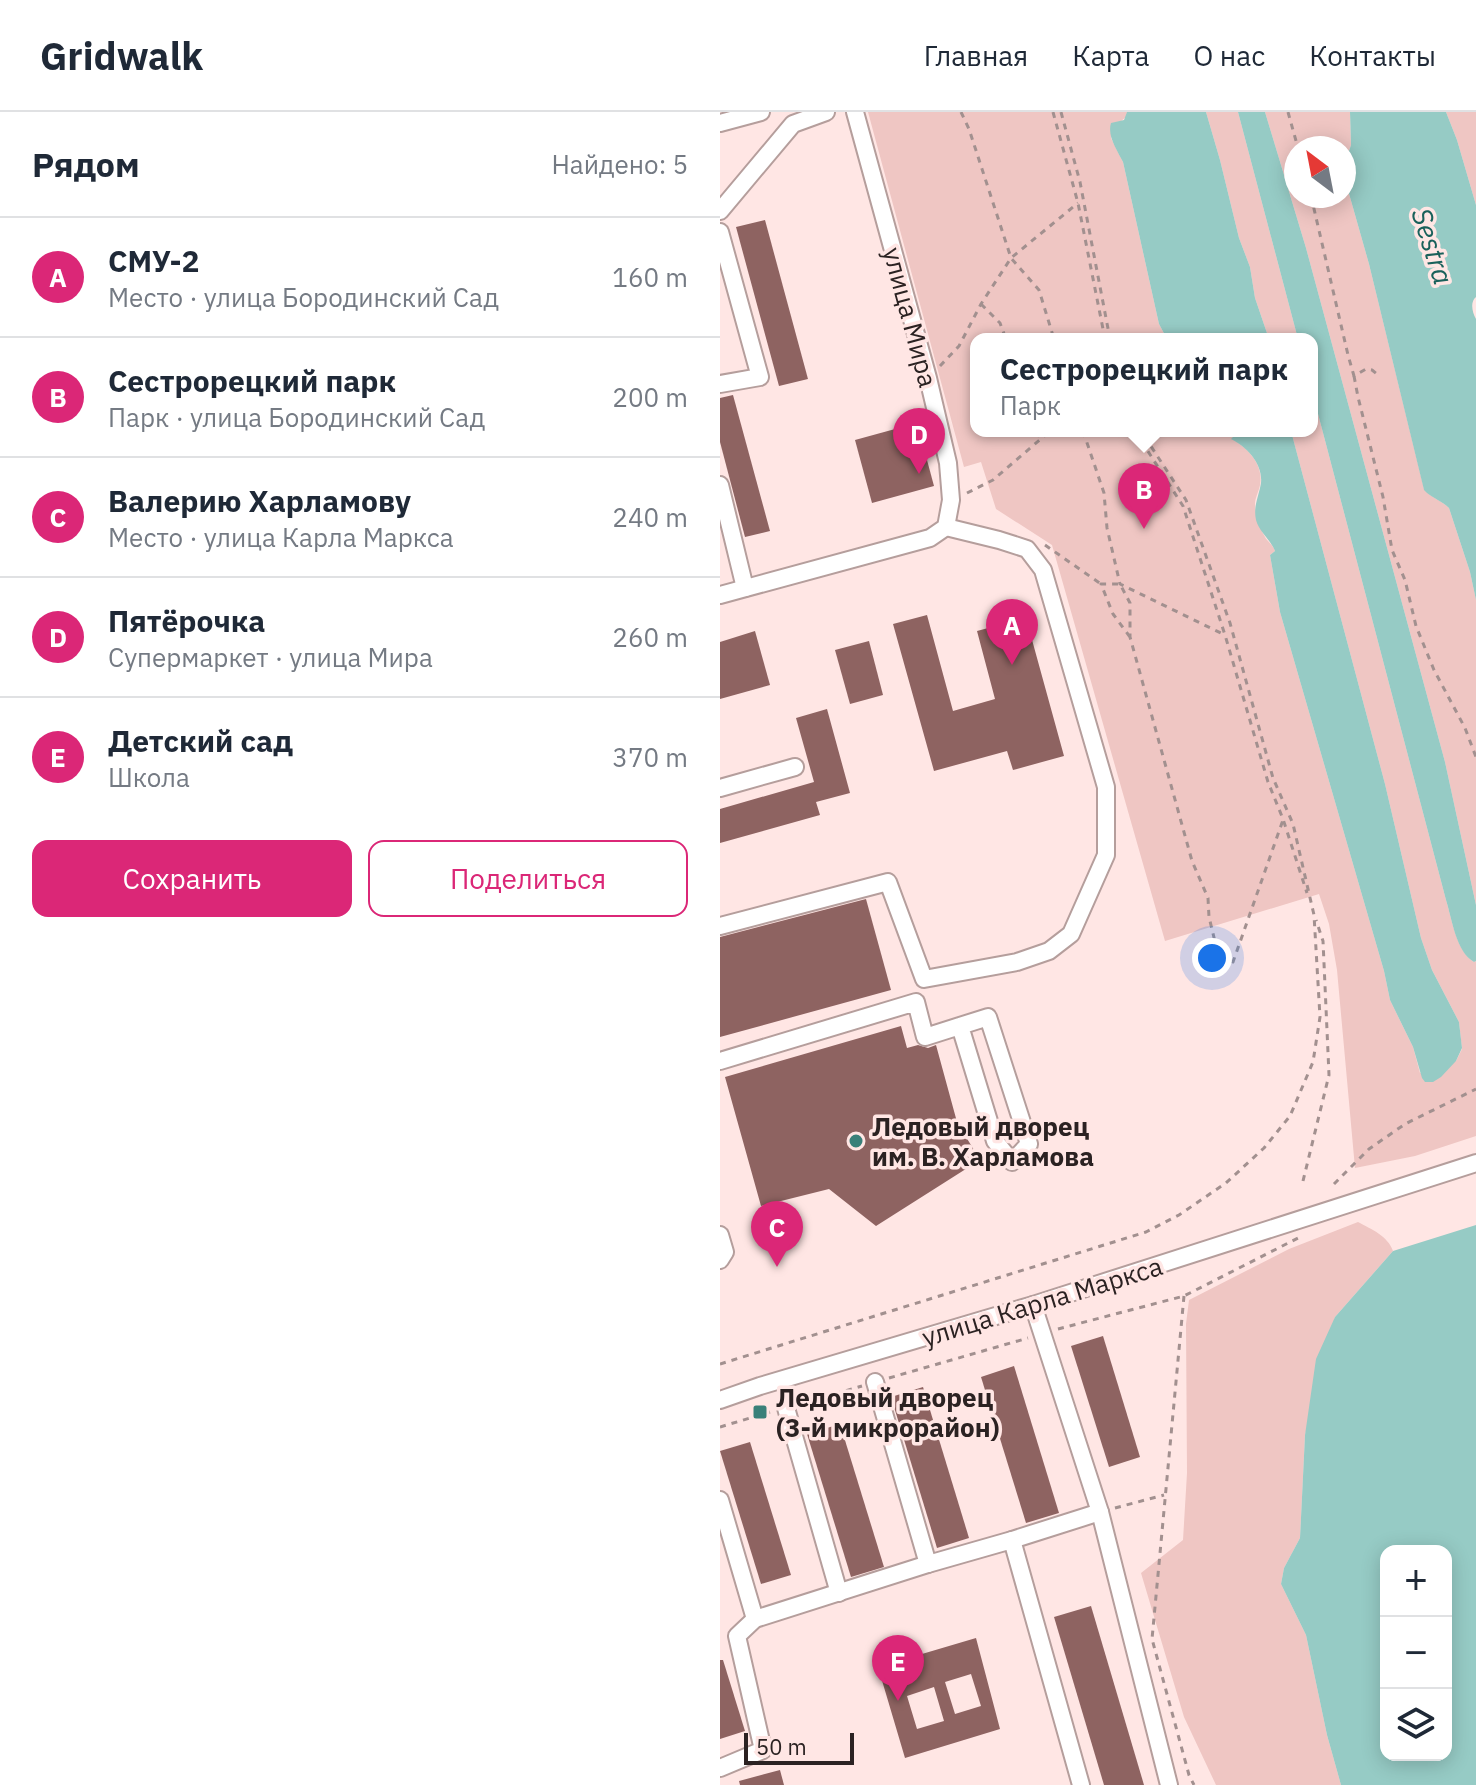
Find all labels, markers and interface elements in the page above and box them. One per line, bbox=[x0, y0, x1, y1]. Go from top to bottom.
text: Gridwalk bbox=[40, 31, 203, 80]
text: Главная bbox=[924, 37, 1028, 74]
text: Карта bbox=[1072, 37, 1149, 74]
text: О нас bbox=[1193, 37, 1265, 74]
text: Контакты bbox=[1309, 37, 1436, 74]
north arrow bbox=[1284, 136, 1356, 208]
text: Рядом bbox=[32, 142, 140, 186]
text: Найдено: 5 bbox=[551, 147, 688, 181]
water label: Sestra bbox=[1403, 203, 1463, 289]
text: СМУ-2 bbox=[108, 241, 199, 280]
street label: улица Мира bbox=[876, 243, 946, 391]
text: A bbox=[49, 260, 67, 294]
text: 160 m bbox=[612, 260, 688, 294]
text: Место · улица Бородинский Сад bbox=[108, 280, 499, 314]
popup bbox=[970, 333, 1318, 437]
text: Сестрорецкий парк bbox=[1000, 349, 1288, 388]
text: Сестрорецкий парк bbox=[108, 361, 396, 400]
text: B bbox=[49, 380, 67, 414]
text: 200 m bbox=[612, 380, 688, 414]
text: Парк bbox=[1000, 388, 1061, 422]
text: Парк · улица Бородинский Сад bbox=[108, 400, 485, 434]
pin: D bbox=[893, 408, 945, 474]
pin: B bbox=[1118, 463, 1170, 529]
text: Валерию Харламову bbox=[108, 481, 411, 520]
text: C bbox=[50, 500, 66, 534]
text: 240 m bbox=[612, 500, 688, 534]
text: Место · улица Карла Маркса bbox=[108, 520, 454, 554]
pin: A bbox=[986, 599, 1038, 665]
text: Пятёрочка bbox=[108, 601, 265, 640]
text: D bbox=[49, 620, 67, 654]
text: 260 m bbox=[612, 620, 688, 654]
text: Супермаркет · улица Мира bbox=[108, 640, 433, 674]
text: Детский сад bbox=[108, 721, 293, 760]
text: E bbox=[50, 740, 66, 774]
text: 370 m bbox=[612, 740, 688, 774]
text: Школа bbox=[108, 760, 190, 794]
button: Сохранить bbox=[32, 840, 352, 917]
button: Поделиться bbox=[368, 840, 688, 917]
your location bbox=[1192, 938, 1232, 978]
place label: Ледовый дворец им. В. Харламова bbox=[872, 1109, 1094, 1173]
marker: Ледовый дворец им. В. Харламова bbox=[847, 1132, 865, 1150]
pin: C bbox=[751, 1201, 803, 1267]
street label: улица Карла Маркса bbox=[918, 1248, 1167, 1354]
place label: Ледовый дворец (3-й микрорайон) bbox=[776, 1380, 999, 1444]
marker: Ледовый дворец (3-й микрорайон) bbox=[751, 1403, 769, 1421]
map controls bbox=[1380, 1545, 1452, 1761]
button: + bbox=[1380, 1545, 1452, 1617]
button: − bbox=[1380, 1617, 1452, 1689]
pin: E bbox=[872, 1635, 924, 1701]
button: layers bbox=[1380, 1689, 1452, 1761]
scale bar bbox=[744, 1729, 854, 1765]
text: 50 m bbox=[756, 1732, 807, 1761]

